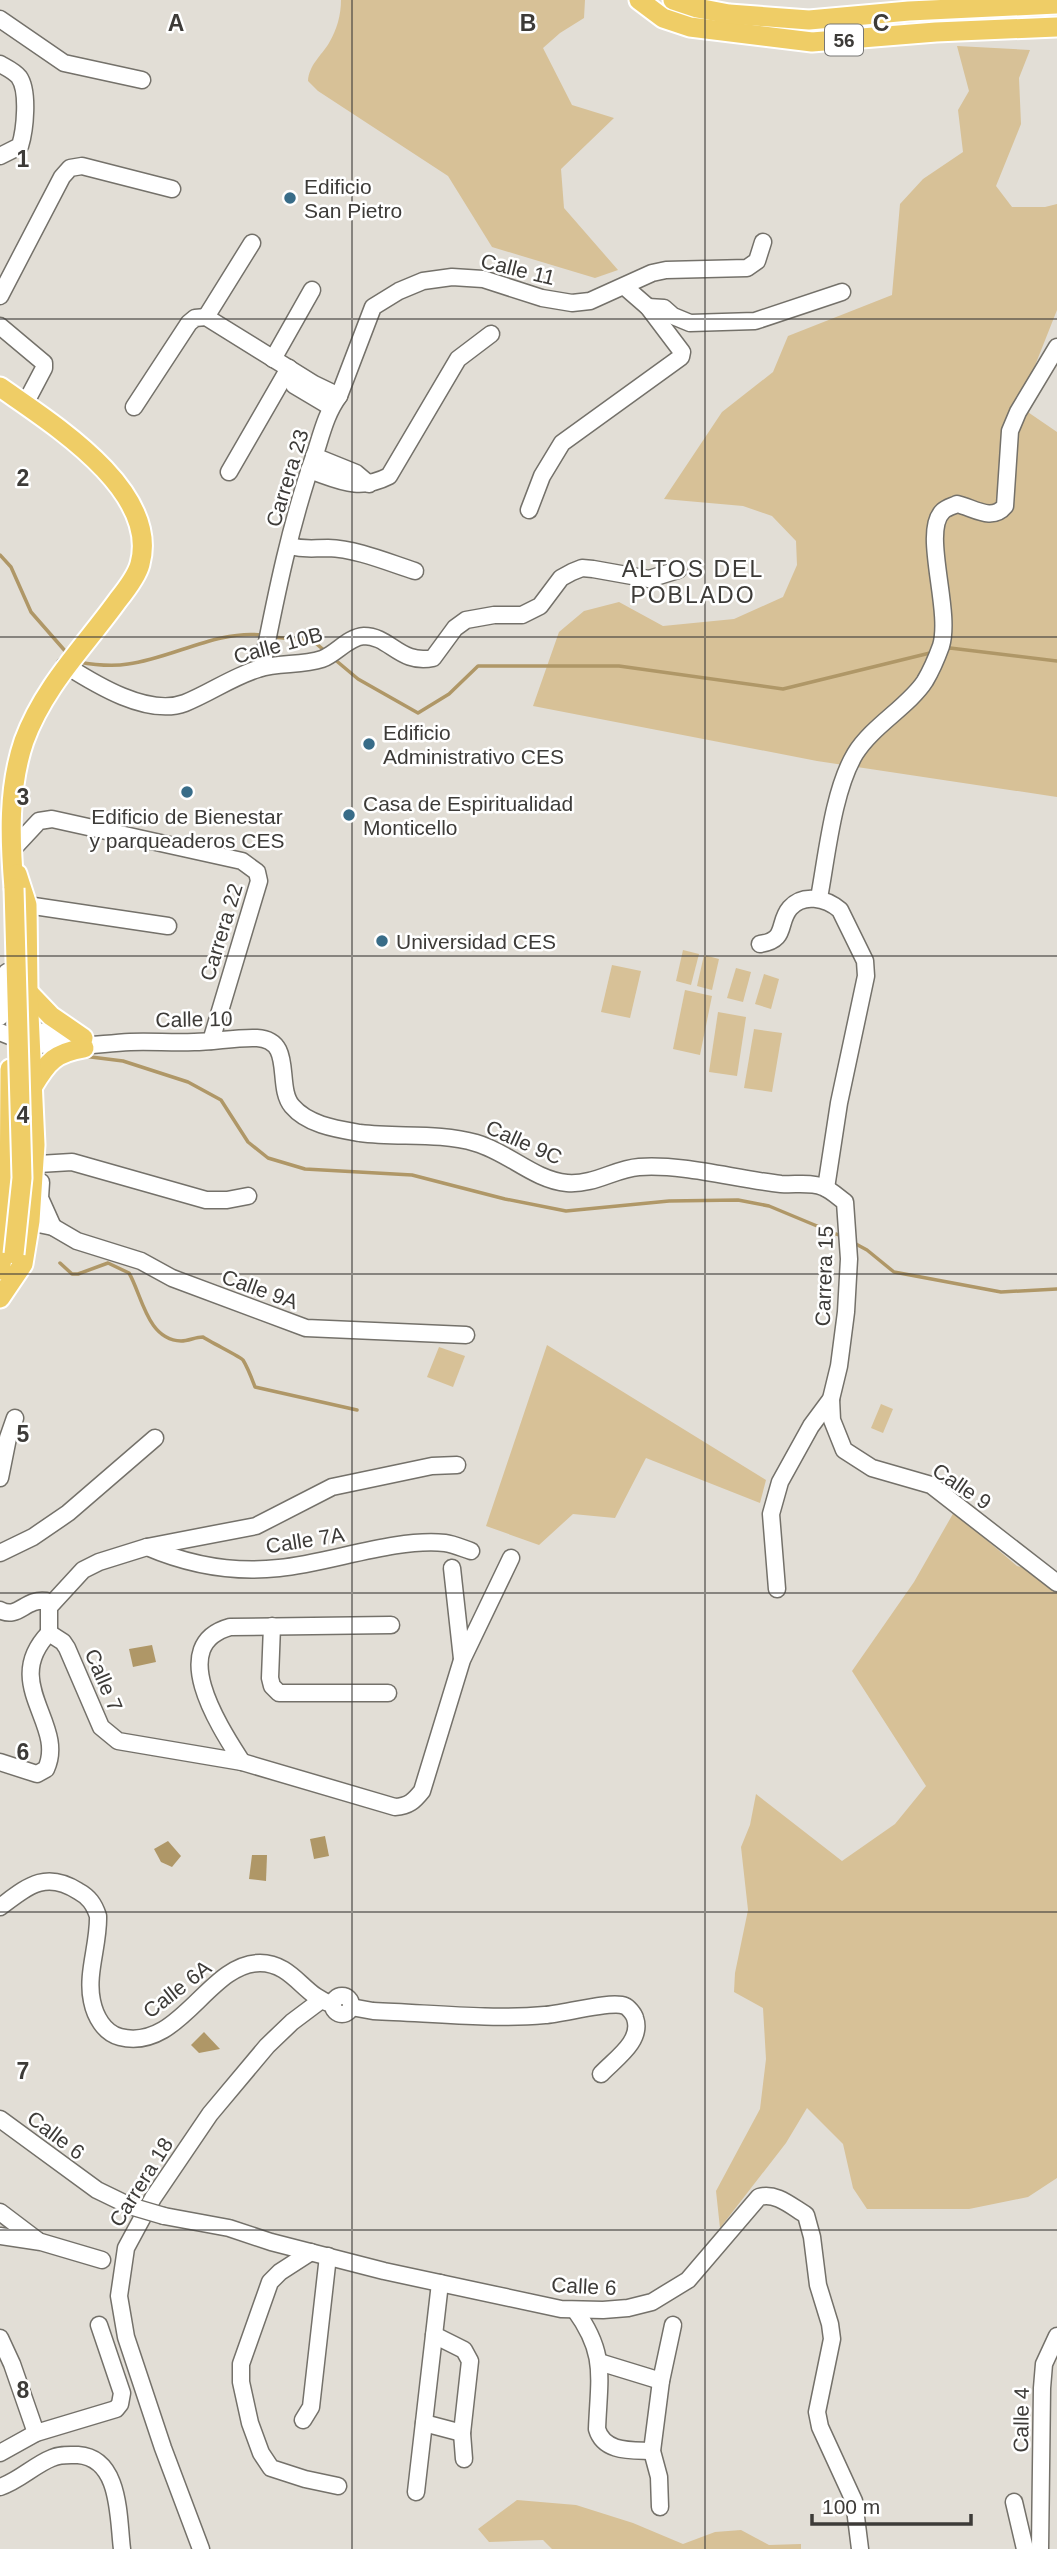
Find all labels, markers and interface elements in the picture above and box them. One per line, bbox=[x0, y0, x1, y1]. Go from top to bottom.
text: A bbox=[168, 10, 184, 36]
text: B bbox=[520, 10, 536, 36]
text: C bbox=[873, 10, 889, 36]
road number: 56 bbox=[825, 24, 863, 56]
text: 1 bbox=[17, 146, 30, 172]
place label: Edificio San Pietro bbox=[304, 175, 402, 222]
marker: Edificio San Pietro bbox=[282, 190, 298, 206]
street label: Calle 11 bbox=[479, 249, 557, 289]
street label: Carrera 23 bbox=[261, 427, 313, 529]
text: 2 bbox=[17, 465, 29, 491]
district label: ALTOS DEL POBLADO bbox=[622, 556, 764, 608]
street label: Calle 10B bbox=[231, 622, 325, 668]
place label: Edificio Administrativo CES bbox=[383, 721, 564, 768]
marker: Edificio Administrativo CES bbox=[361, 736, 377, 752]
text: 3 bbox=[17, 784, 29, 810]
marker: Edificio de Bienestar y parqueaderos CES bbox=[179, 784, 195, 800]
place label: Casa de Espiritualidad Monticello bbox=[363, 792, 573, 839]
place label: Edificio de Bienestar y parqueaderos CES bbox=[90, 805, 284, 852]
marker: Casa de Espiritualidad Monticello bbox=[341, 807, 357, 823]
street label: Carrera 22 bbox=[195, 881, 247, 983]
place label: Universidad CES bbox=[396, 930, 556, 953]
marker: Universidad CES bbox=[374, 933, 390, 949]
street label: Calle 10 bbox=[155, 1007, 233, 1031]
text: 4 bbox=[17, 1102, 30, 1128]
street label: Calle 9C bbox=[483, 1115, 565, 1169]
street label: Carrera 15 bbox=[811, 1225, 837, 1327]
street label: Calle 9A bbox=[219, 1265, 301, 1313]
text: 5 bbox=[17, 1421, 30, 1447]
street label: Calle 9 bbox=[928, 1458, 996, 1514]
street label: Calle 7A bbox=[264, 1522, 346, 1558]
street label: Calle 7 bbox=[81, 1645, 127, 1715]
text: 6 bbox=[17, 1739, 29, 1765]
street label: Calle 6A bbox=[139, 1955, 215, 2023]
text: 7 bbox=[17, 2058, 29, 2084]
street label: Calle 6 bbox=[23, 2106, 89, 2164]
street label: Carrera 18 bbox=[105, 2133, 177, 2231]
street label: Calle 6 bbox=[551, 2273, 617, 2299]
text: 8 bbox=[17, 2377, 30, 2403]
street label: Calle 4 bbox=[1009, 2387, 1033, 2453]
scale bar bbox=[812, 2482, 971, 2526]
text: 100 m bbox=[822, 2495, 880, 2518]

